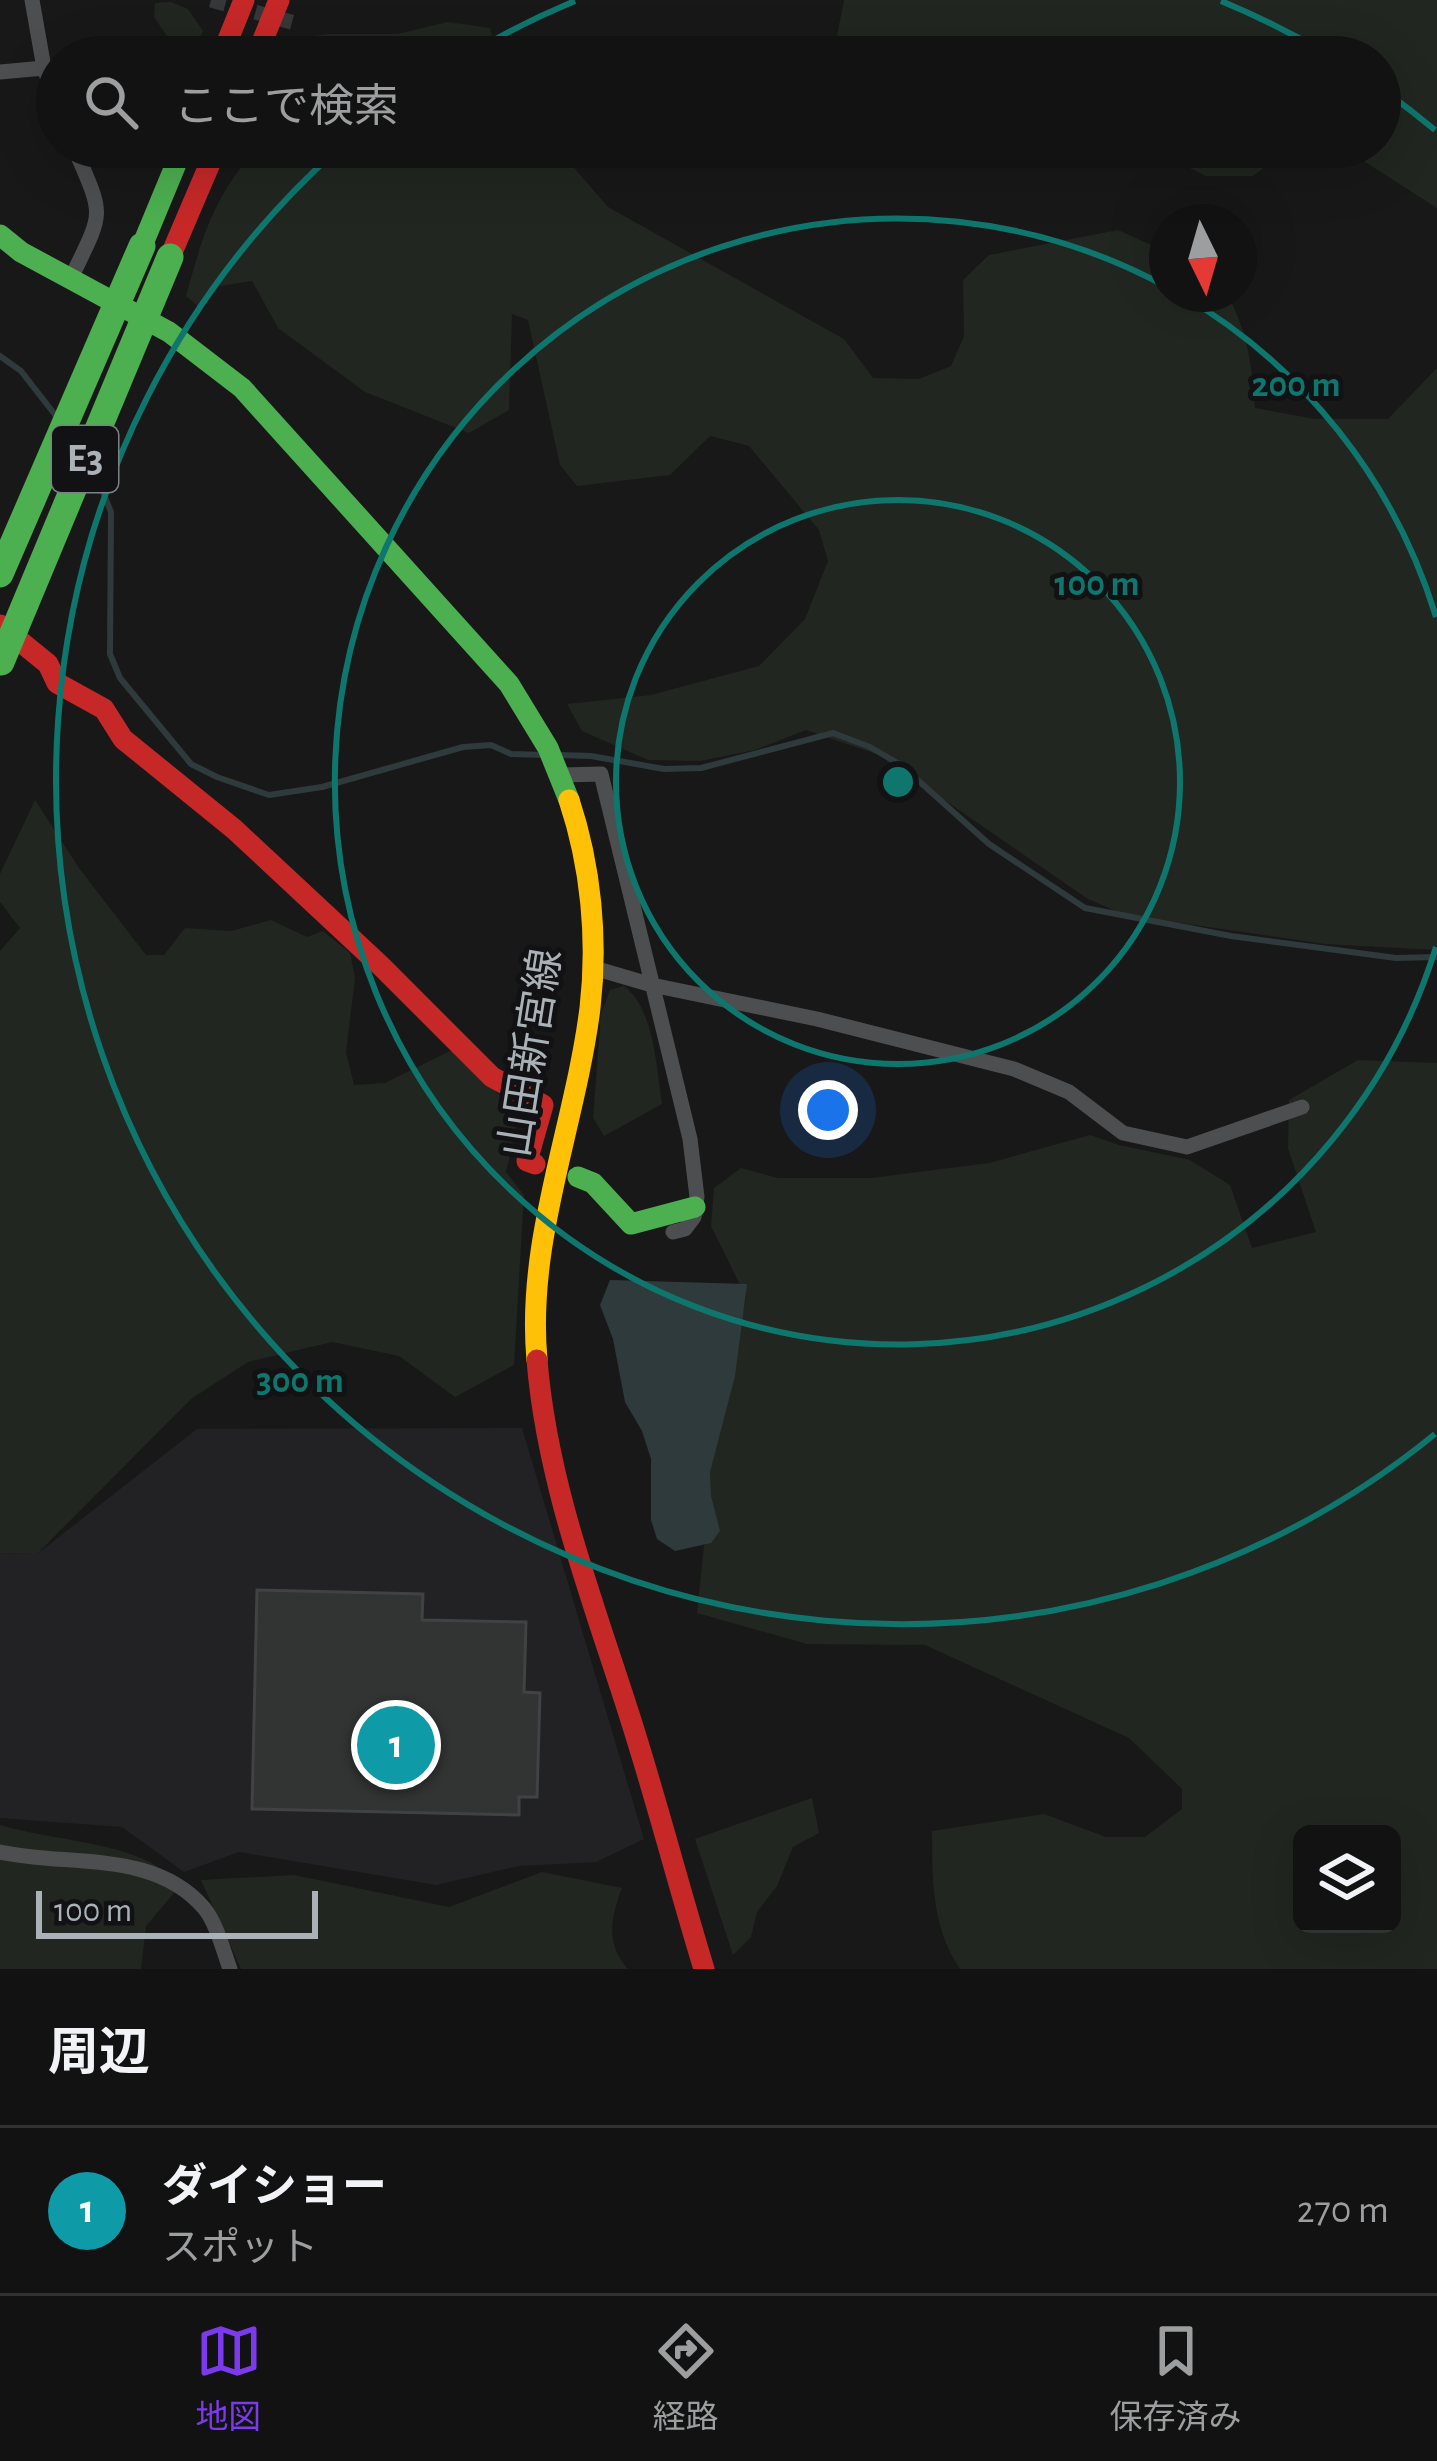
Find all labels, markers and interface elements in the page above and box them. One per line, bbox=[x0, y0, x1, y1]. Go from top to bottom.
search box bbox=[36, 36, 1401, 168]
icon: search bbox=[78, 69, 144, 135]
text: ここで検索 bbox=[174, 85, 399, 130]
north arrow bbox=[1149, 204, 1257, 312]
text: 200 m bbox=[1252, 367, 1340, 403]
road number: E3 bbox=[52, 426, 118, 492]
text: 100 m bbox=[1055, 566, 1139, 602]
centre of rings bbox=[877, 761, 919, 803]
street label: 山田新宮線 bbox=[492, 946, 568, 1160]
your location bbox=[798, 1080, 858, 1140]
text: 300 m bbox=[256, 1363, 344, 1399]
pin: 1 bbox=[357, 1700, 435, 1790]
map controls bbox=[1293, 1825, 1401, 1933]
button: layers bbox=[1293, 1825, 1401, 1933]
scale bar bbox=[36, 1885, 318, 1938]
text: 100 m bbox=[54, 1895, 132, 1928]
text: 周辺 bbox=[48, 2028, 150, 2079]
text: ダイショー bbox=[162, 2165, 387, 2210]
text: 1 bbox=[80, 2191, 94, 2230]
text: 270 m bbox=[1297, 2191, 1389, 2230]
text: スポット bbox=[162, 2229, 318, 2268]
tab: 地図 bbox=[196, 2318, 262, 2439]
tab: 経路 bbox=[653, 2318, 719, 2439]
tab: 保存済み bbox=[1110, 2318, 1242, 2439]

